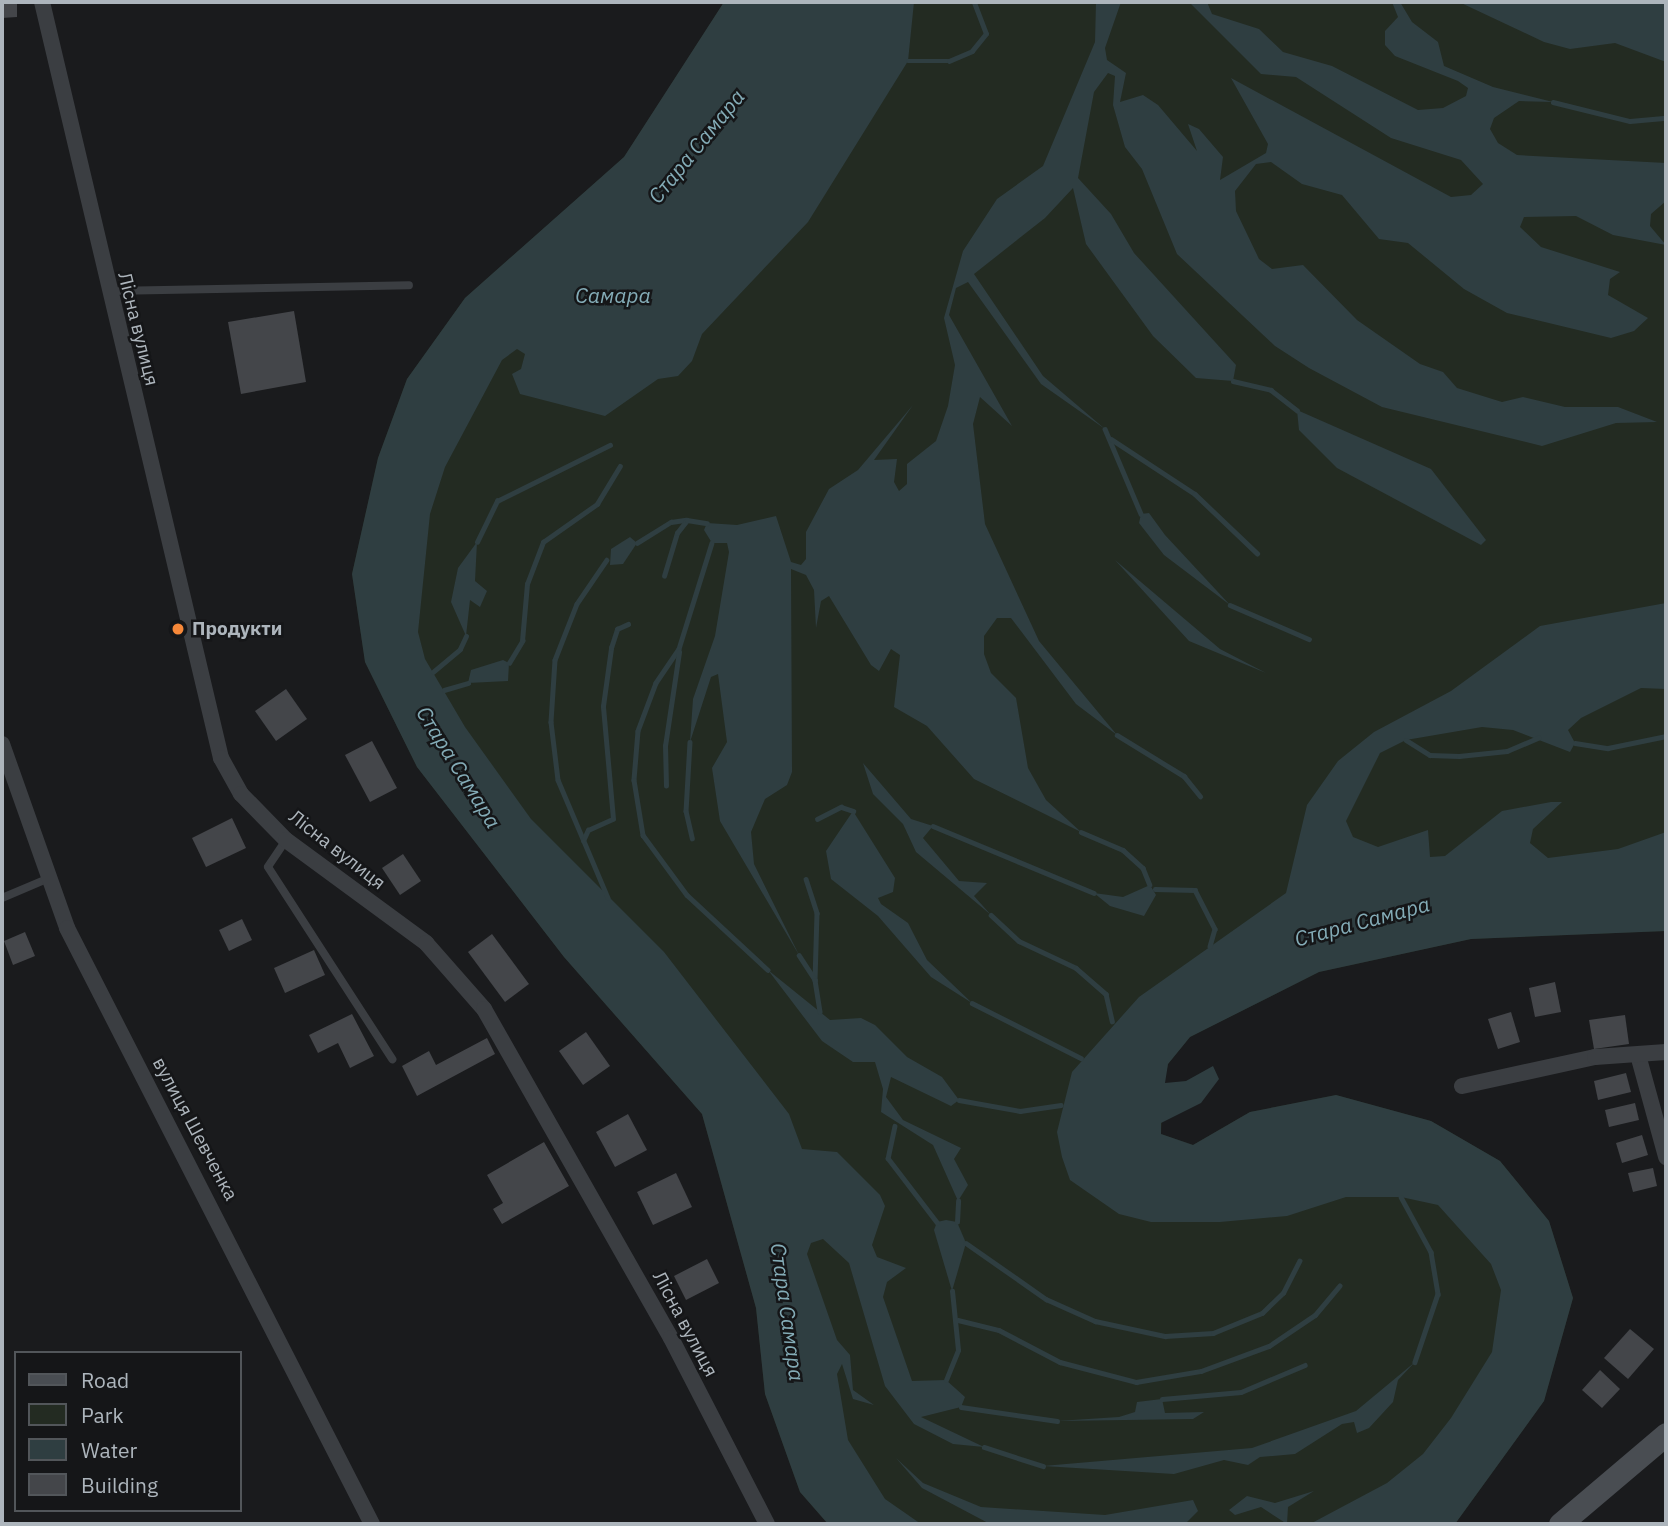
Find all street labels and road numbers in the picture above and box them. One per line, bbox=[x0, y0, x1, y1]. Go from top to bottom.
street label: Лісна вулиця bbox=[113, 270, 163, 388]
street label: Лісна вулиця bbox=[284, 805, 390, 895]
street label: вулиця Шевченка bbox=[148, 1053, 242, 1205]
street label: Лісна вулиця bbox=[648, 1267, 722, 1381]

